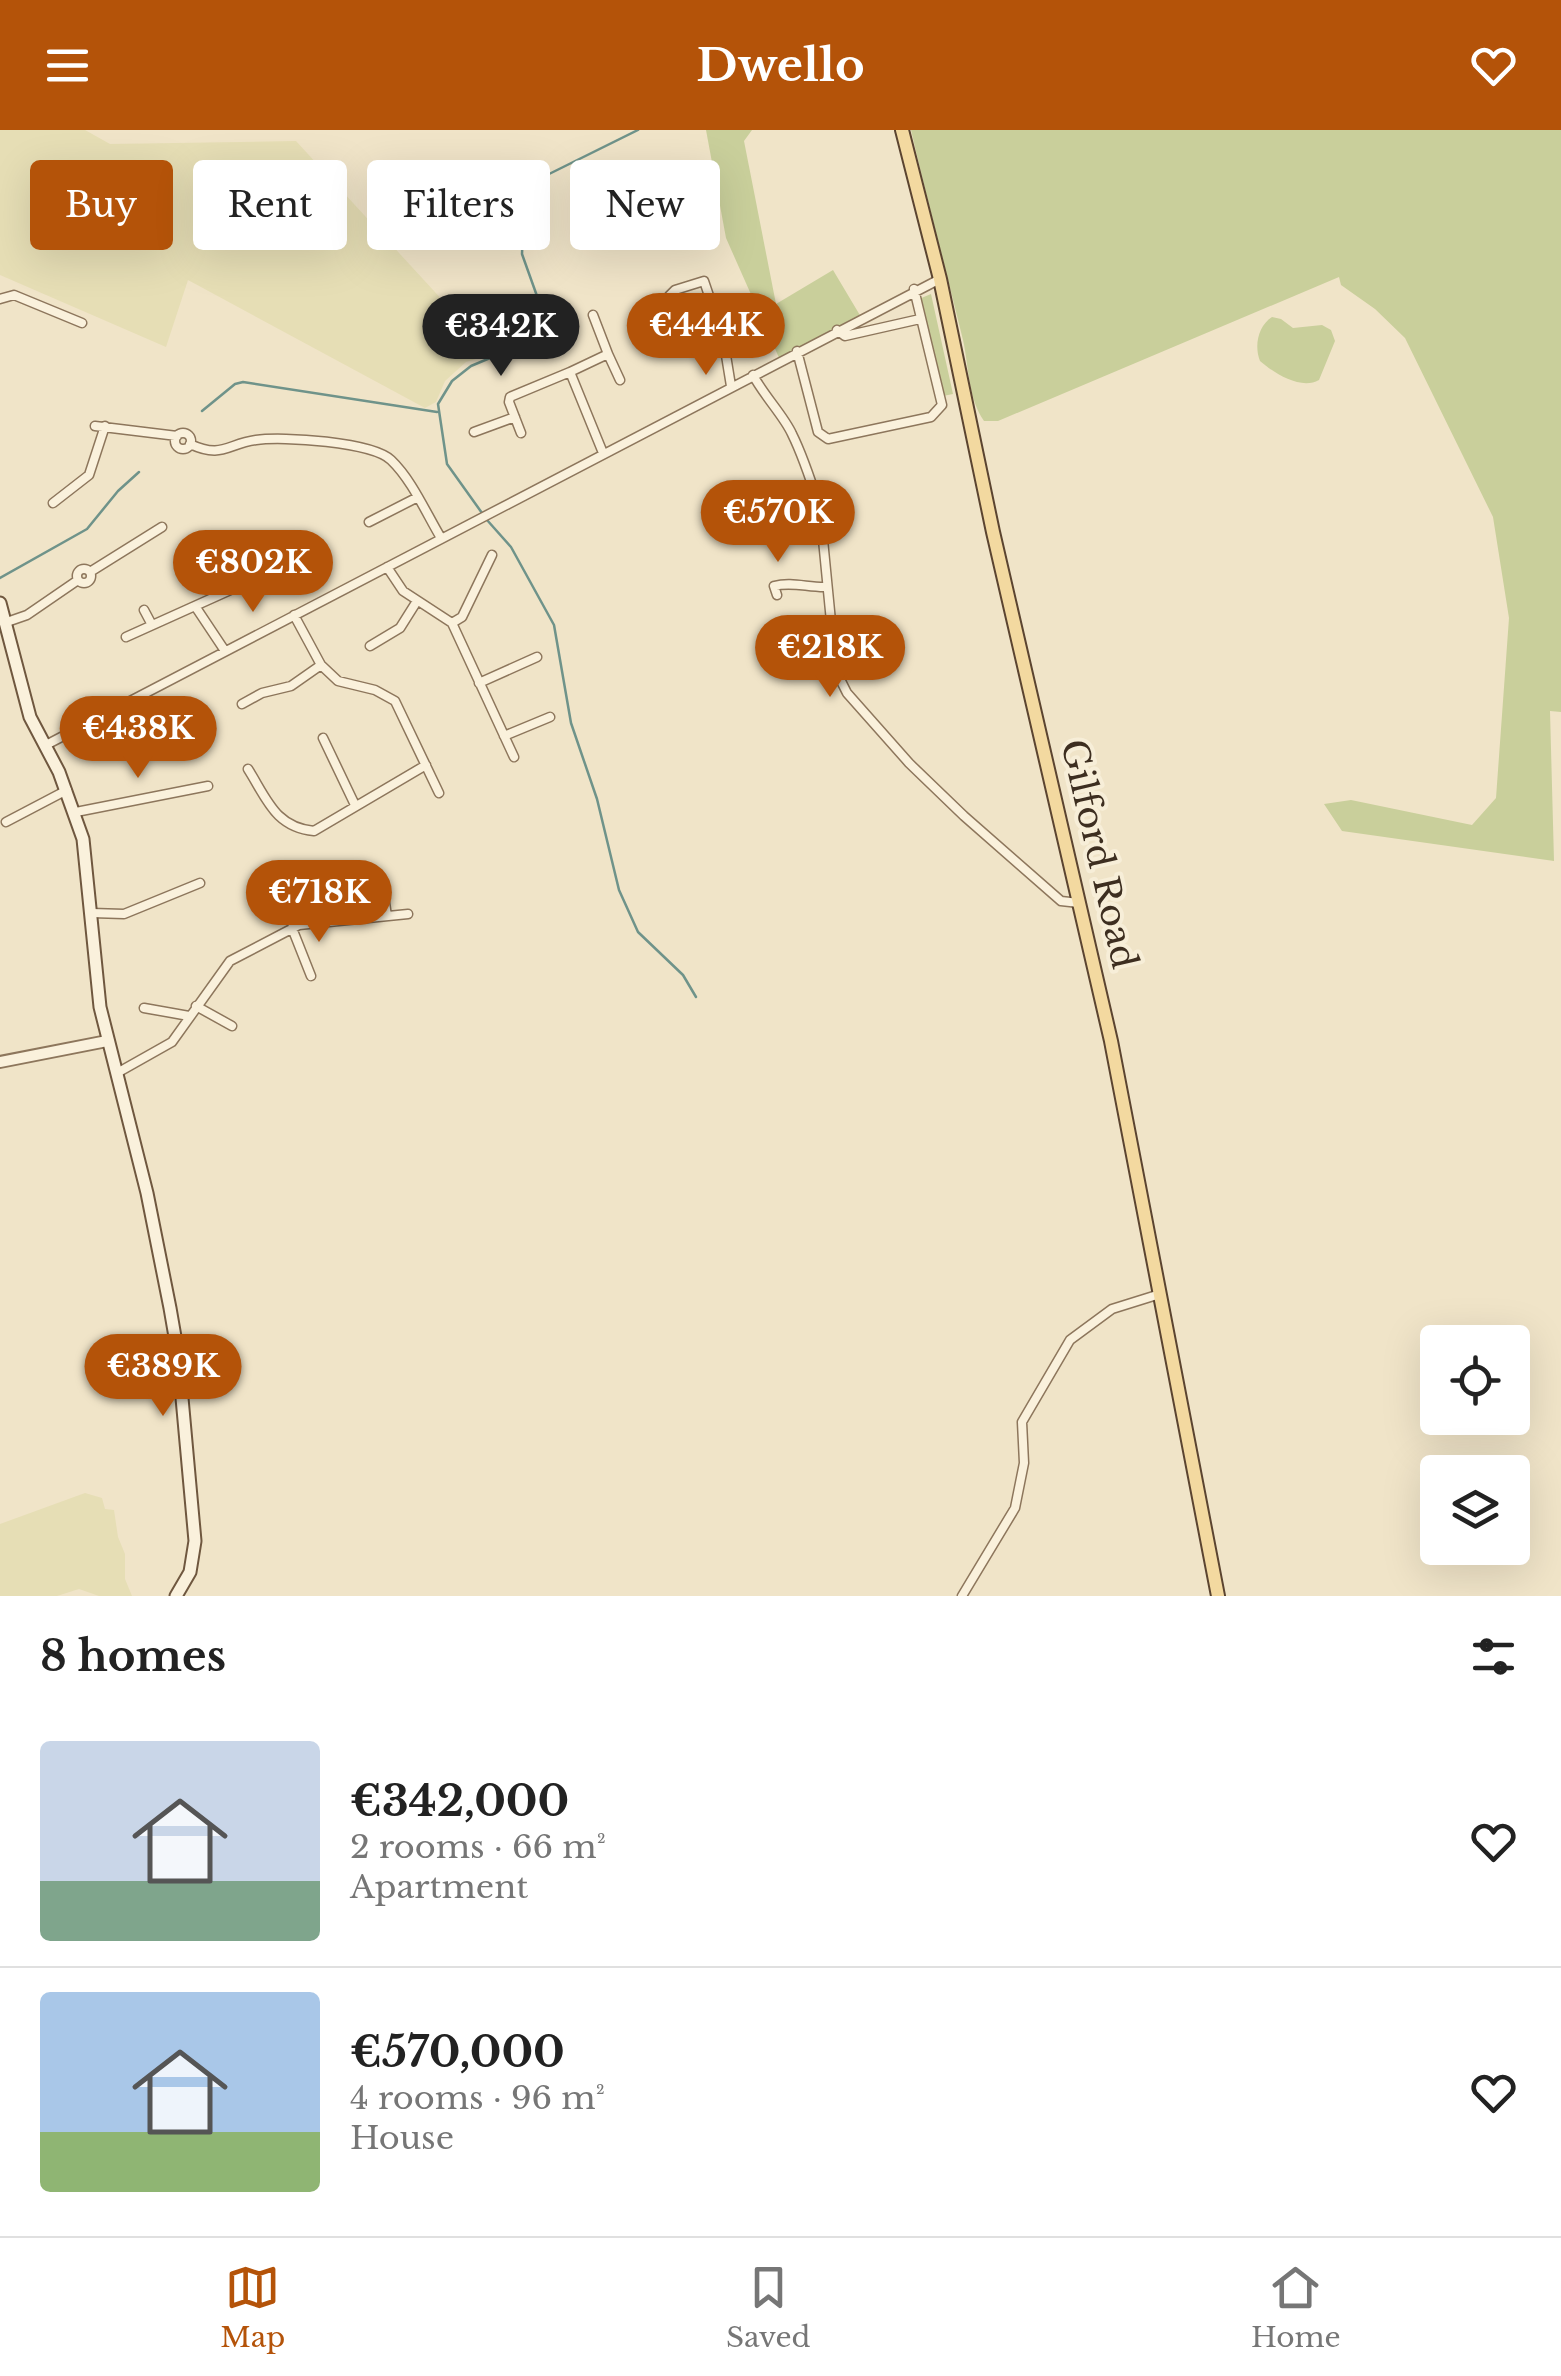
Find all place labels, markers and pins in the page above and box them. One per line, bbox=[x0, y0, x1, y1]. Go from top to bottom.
pin: €444K bbox=[636, 293, 776, 378]
pin: €342K bbox=[431, 294, 571, 379]
pin: €570K bbox=[708, 480, 848, 565]
pin: €802K bbox=[183, 530, 323, 615]
pin: €218K bbox=[760, 615, 900, 700]
pin: €438K bbox=[68, 696, 208, 781]
pin: €718K bbox=[249, 860, 389, 945]
pin: €389K bbox=[93, 1334, 233, 1419]

